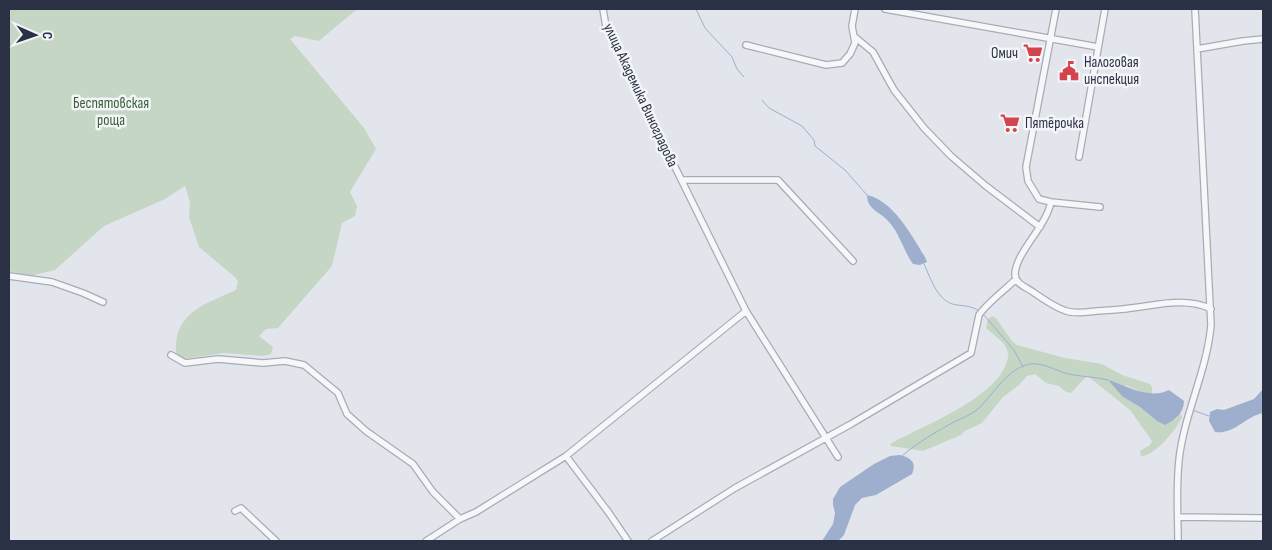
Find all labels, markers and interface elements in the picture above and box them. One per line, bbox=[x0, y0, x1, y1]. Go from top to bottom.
north arrow bbox=[10, 10, 60, 60]
street label: улица Академика Виноградова bbox=[599, 20, 682, 170]
text: С bbox=[39, 32, 56, 39]
supermarket icon: Омич bbox=[1022, 42, 1044, 64]
place label: Омич bbox=[991, 44, 1018, 63]
place label: Налоговая инспекция bbox=[1084, 53, 1139, 89]
public building icon: Налоговая инспекция bbox=[1058, 60, 1080, 82]
park label: Беспятовская роща bbox=[73, 94, 149, 130]
supermarket icon: Пятёрочка bbox=[999, 112, 1021, 134]
place label: Пятёрочка bbox=[1025, 114, 1084, 133]

